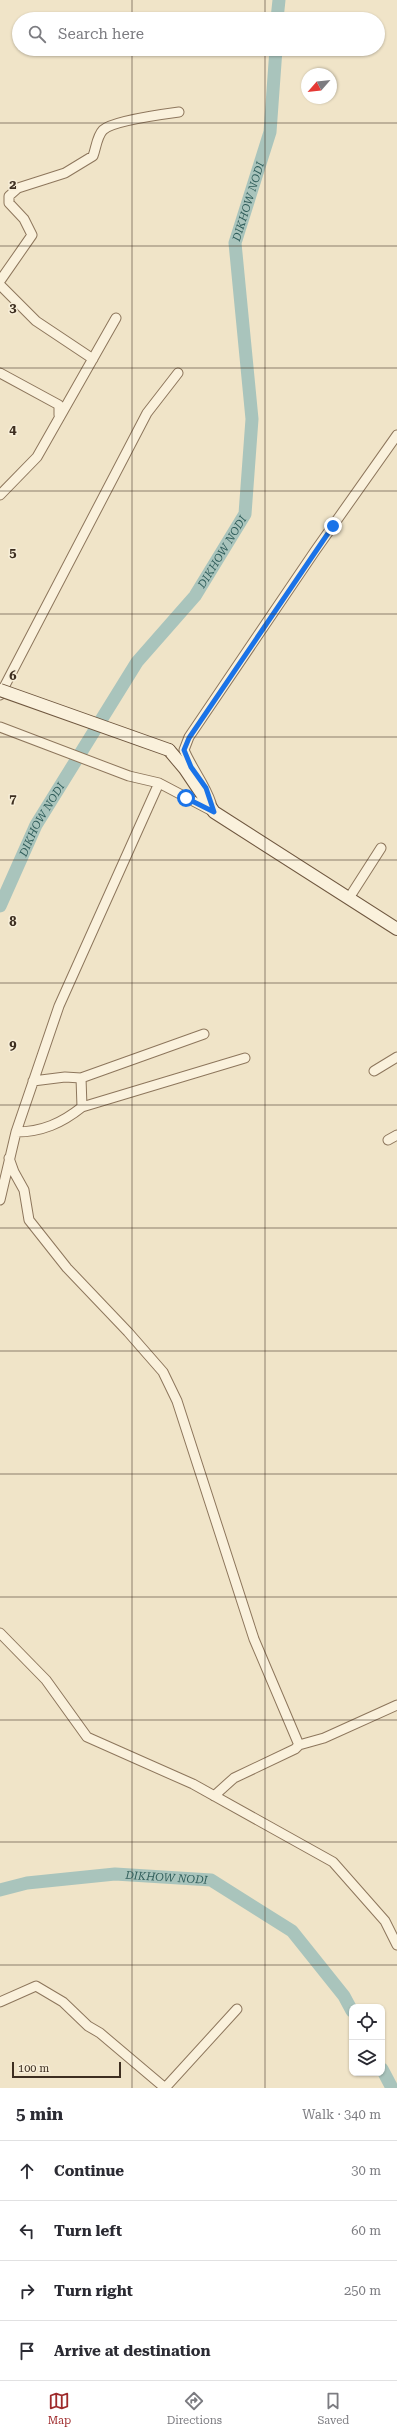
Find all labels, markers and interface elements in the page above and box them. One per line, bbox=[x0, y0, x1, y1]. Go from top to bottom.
search box bbox=[12, 12, 385, 56]
icon: search bbox=[26, 23, 48, 45]
text: Search here bbox=[58, 25, 144, 43]
north arrow bbox=[301, 68, 337, 104]
water label: DIKHOW NODI bbox=[229, 159, 267, 244]
text: 2 bbox=[9, 177, 17, 192]
text: 3 bbox=[9, 300, 17, 315]
text: 4 bbox=[9, 422, 17, 437]
water label: DIKHOW NODI bbox=[194, 512, 249, 591]
route end bbox=[324, 517, 342, 535]
text: 5 bbox=[9, 545, 17, 560]
text: 6 bbox=[9, 668, 17, 683]
water label: DIKHOW NODI bbox=[16, 780, 68, 860]
route start bbox=[177, 789, 195, 807]
text: 7 bbox=[9, 791, 17, 806]
text: 8 bbox=[9, 914, 17, 929]
text: 9 bbox=[9, 1037, 17, 1052]
water label: DIKHOW NODI bbox=[124, 1868, 209, 1886]
map controls bbox=[349, 2004, 385, 2076]
button: locate bbox=[349, 2004, 385, 2040]
button: layers bbox=[349, 2040, 385, 2076]
scale bar bbox=[12, 2060, 121, 2079]
text: 100 m bbox=[18, 2062, 49, 2075]
text: 5 min bbox=[16, 2104, 63, 2124]
text: Walk · 340 m bbox=[302, 2107, 381, 2122]
icon: ahead bbox=[16, 2160, 38, 2182]
text: Continue bbox=[54, 2162, 124, 2180]
text: 30 m bbox=[351, 2163, 381, 2178]
icon: left bbox=[16, 2220, 38, 2242]
text: Turn left bbox=[54, 2222, 122, 2240]
text: 60 m bbox=[351, 2223, 381, 2238]
icon: right bbox=[16, 2280, 38, 2302]
text: Turn right bbox=[54, 2282, 133, 2300]
text: 250 m bbox=[344, 2283, 381, 2298]
icon: arrive bbox=[16, 2340, 38, 2362]
text: Arrive at destination bbox=[54, 2342, 210, 2360]
tab: Map bbox=[48, 2390, 71, 2427]
tab: Directions bbox=[167, 2390, 222, 2427]
tab: Saved bbox=[317, 2390, 349, 2427]

